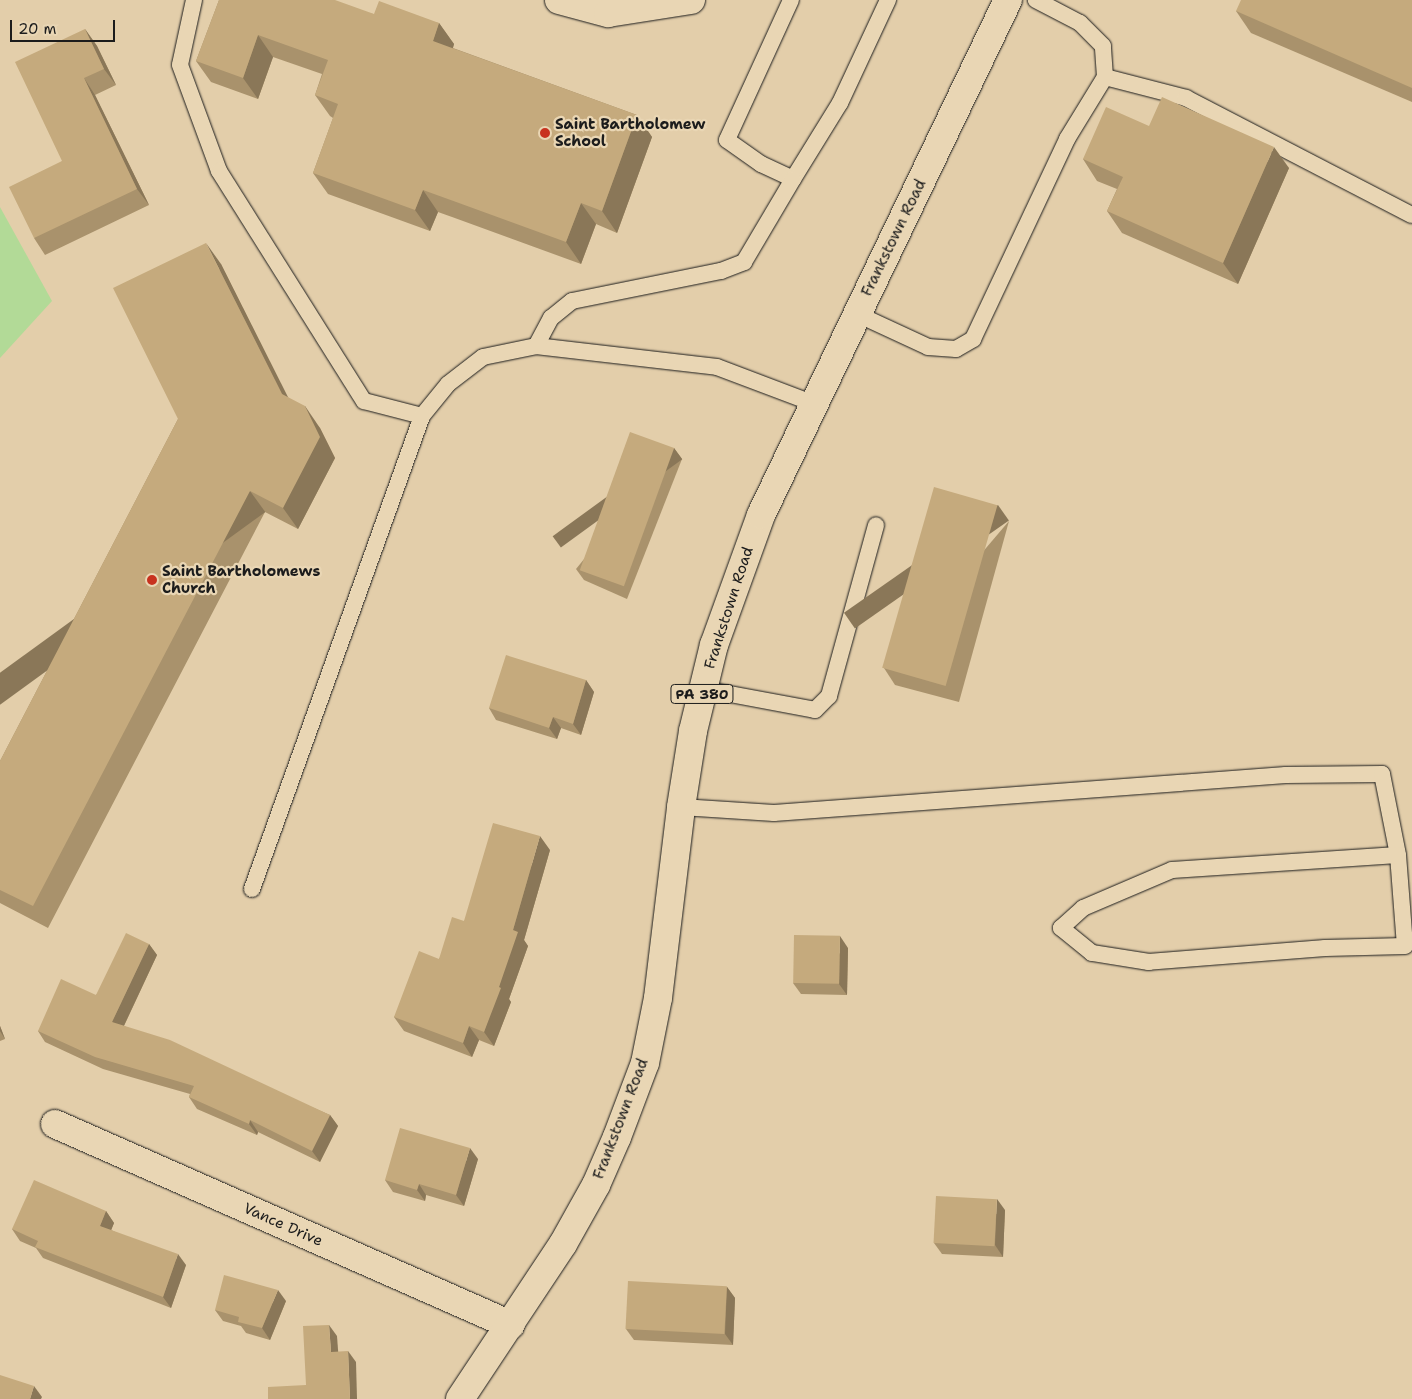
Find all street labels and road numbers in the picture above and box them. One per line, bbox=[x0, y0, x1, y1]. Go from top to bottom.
street label: Frankstown Road bbox=[858, 177, 930, 299]
street label: Frankstown Road bbox=[701, 544, 757, 672]
road number: PA 380 bbox=[670, 682, 734, 706]
street label: Frankstown Road bbox=[590, 1056, 652, 1182]
street label: Vance Drive bbox=[241, 1199, 325, 1251]

